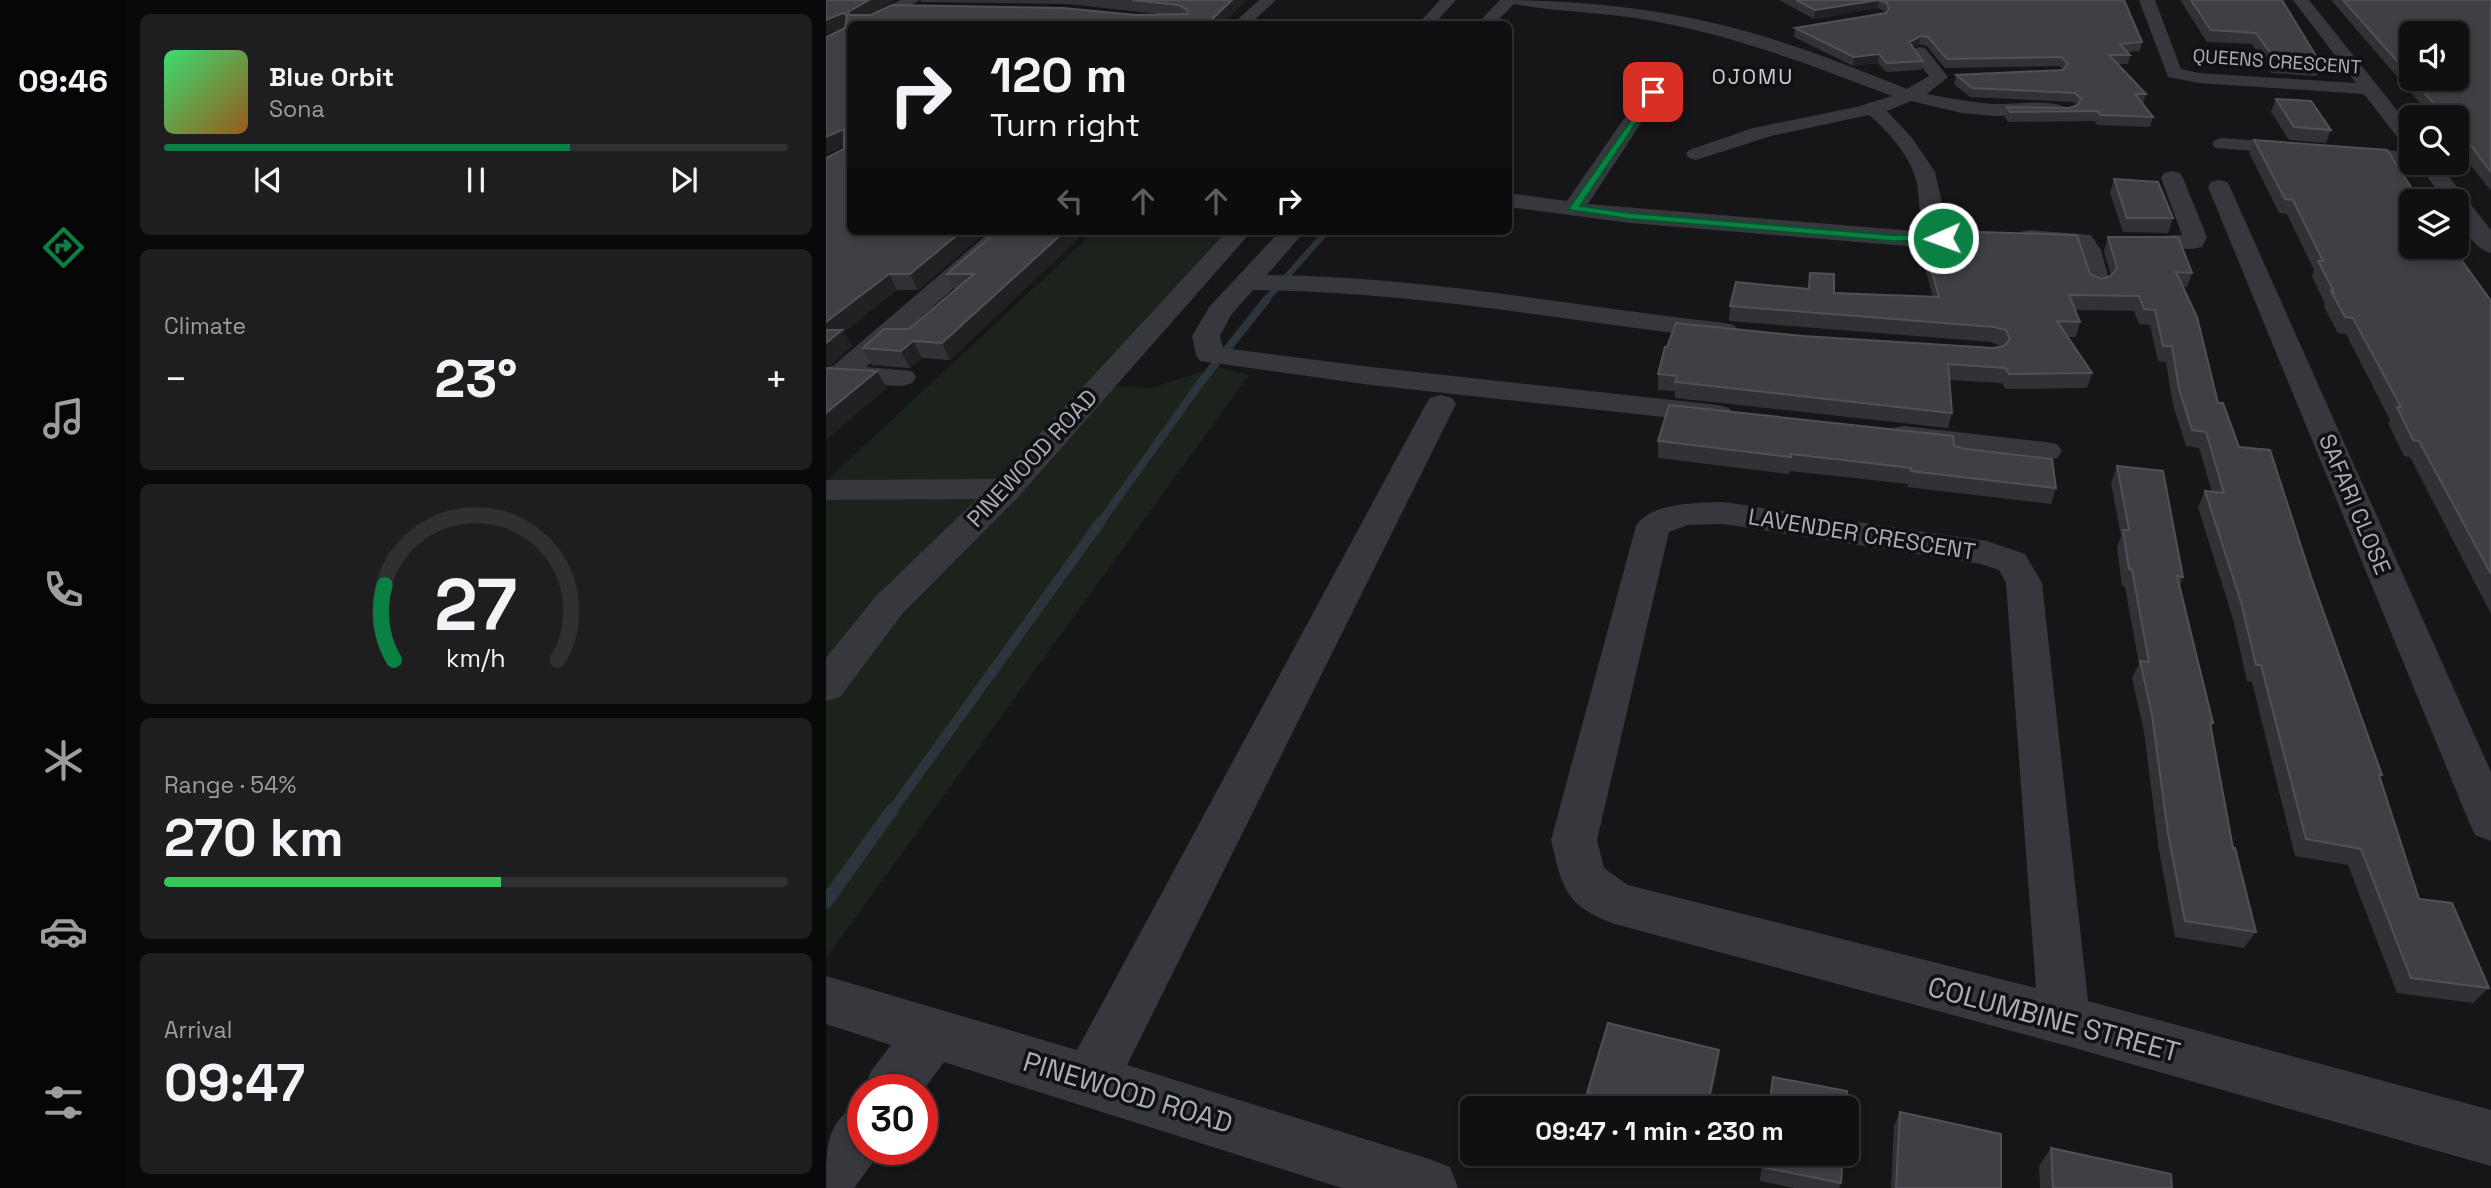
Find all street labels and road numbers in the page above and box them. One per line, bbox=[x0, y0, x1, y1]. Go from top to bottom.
street label: QUEENS CRESCENT bbox=[2192, 43, 2362, 80]
street label: PINEWOOD ROAD bbox=[960, 383, 1104, 533]
street label: SAFARI CLOSE bbox=[2312, 429, 2398, 579]
street label: LAVENDER CRESCENT bbox=[1746, 501, 1978, 567]
street label: COLUMBINE STREET bbox=[1924, 968, 2184, 1070]
street label: PINEWOOD ROAD bbox=[1019, 1043, 1237, 1141]

